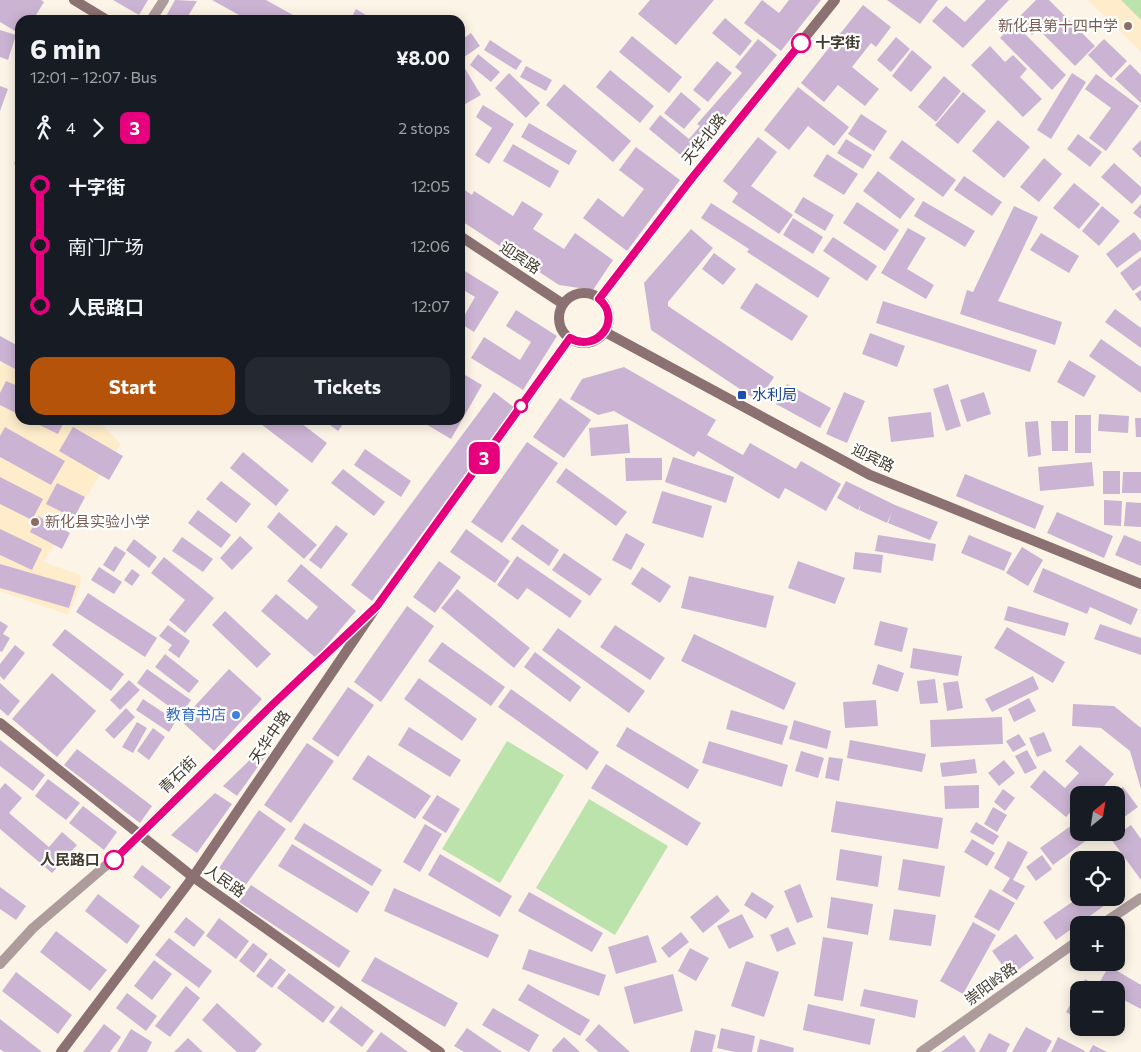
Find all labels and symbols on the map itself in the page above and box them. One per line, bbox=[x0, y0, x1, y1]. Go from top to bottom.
place label: 新化县第十四中学 bbox=[998, 16, 1118, 34]
marker: 新化县第十四中学 bbox=[1122, 20, 1134, 32]
marker: 十字街 bbox=[791, 33, 811, 53]
place label: 十字街 bbox=[815, 33, 860, 51]
street label: 天华北路 bbox=[677, 109, 729, 167]
street label: 迎宾路 bbox=[497, 237, 544, 277]
place label: 水利局 bbox=[752, 385, 797, 403]
marker: 水利局 bbox=[736, 389, 748, 401]
unlabelled marker bbox=[514, 399, 528, 413]
street label: 迎宾路 bbox=[849, 439, 898, 475]
line badge: 3 bbox=[468, 442, 500, 474]
place label: 新化县实验小学 bbox=[45, 512, 150, 530]
marker: 新化县实验小学 bbox=[29, 516, 41, 528]
place label: 教育书店 bbox=[166, 705, 226, 723]
street label: 天华中路 bbox=[245, 707, 293, 766]
marker: 教育书店 bbox=[230, 709, 242, 721]
street label: 青石街 bbox=[155, 752, 200, 796]
north arrow bbox=[1070, 786, 1125, 841]
place label: 人民路口 bbox=[40, 850, 100, 868]
marker: 人民路口 bbox=[104, 850, 124, 870]
street label: 人民路 bbox=[202, 860, 249, 900]
street label: 崇阳岭路 bbox=[961, 958, 1020, 1008]

